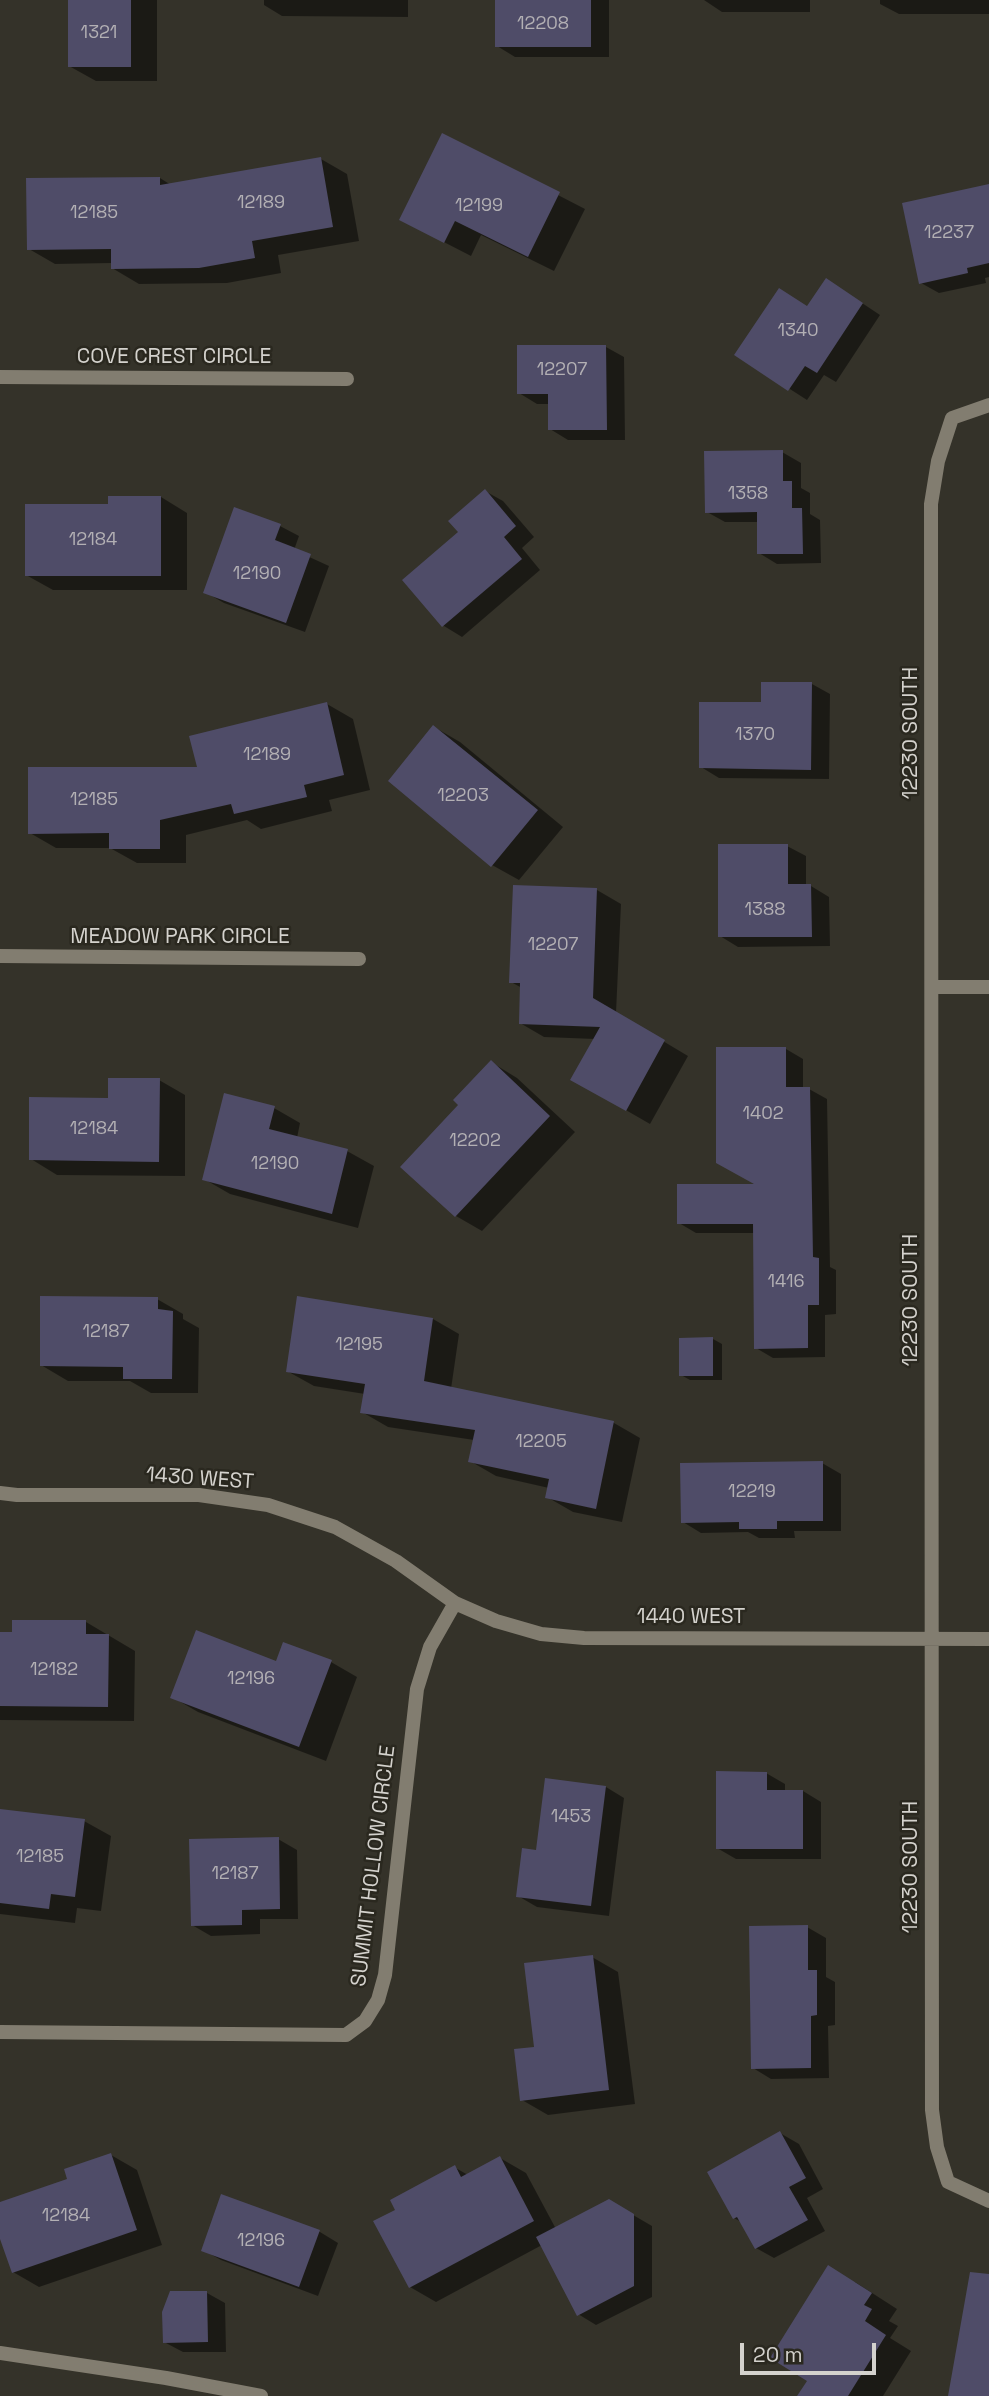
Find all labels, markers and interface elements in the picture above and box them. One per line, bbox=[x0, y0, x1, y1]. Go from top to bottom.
house number: 12208 bbox=[517, 13, 569, 35]
house number: 1321 bbox=[81, 22, 117, 44]
house number: 12189 bbox=[237, 192, 285, 214]
house number: 12199 bbox=[455, 195, 503, 217]
house number: 12185 bbox=[70, 202, 118, 224]
house number: 12237 bbox=[924, 222, 974, 244]
house number: 1340 bbox=[777, 320, 819, 342]
street label: COVE CREST CIRCLE bbox=[77, 344, 271, 370]
house number: 12207 bbox=[537, 359, 587, 381]
house number: 1358 bbox=[728, 483, 768, 505]
house number: 12184 bbox=[69, 529, 117, 551]
house number: 12190 bbox=[233, 563, 281, 585]
street label: 12230 SOUTH bbox=[898, 667, 924, 799]
house number: 1370 bbox=[735, 724, 775, 746]
house number: 12189 bbox=[243, 744, 291, 766]
house number: 12203 bbox=[437, 785, 489, 807]
house number: 12185 bbox=[70, 789, 118, 811]
house number: 1388 bbox=[745, 899, 785, 921]
street label: MEADOW PARK CIRCLE bbox=[70, 924, 290, 950]
house number: 12207 bbox=[528, 934, 578, 956]
house number: 1402 bbox=[742, 1103, 784, 1125]
house number: 12184 bbox=[70, 1118, 118, 1140]
house number: 12202 bbox=[449, 1130, 501, 1152]
house number: 12190 bbox=[251, 1153, 299, 1175]
street label: 12230 SOUTH bbox=[898, 1234, 924, 1366]
house number: 1416 bbox=[768, 1271, 804, 1293]
house number: 12187 bbox=[82, 1321, 130, 1343]
house number: 12195 bbox=[335, 1334, 383, 1356]
house number: 12205 bbox=[515, 1431, 567, 1453]
street label: 1430 WEST bbox=[145, 1463, 255, 1495]
house number: 12219 bbox=[728, 1481, 776, 1503]
street label: 1440 WEST bbox=[637, 1604, 745, 1630]
house number: 12182 bbox=[30, 1659, 78, 1681]
house number: 12196 bbox=[227, 1668, 275, 1690]
street label: SUMMIT HOLLOW CIRCLE bbox=[347, 1744, 401, 1988]
street label: 12230 SOUTH bbox=[898, 1801, 924, 1933]
house number: 1453 bbox=[551, 1806, 591, 1828]
house number: 12185 bbox=[16, 1846, 64, 1868]
house number: 12187 bbox=[211, 1863, 259, 1885]
house number: 12184 bbox=[42, 2205, 90, 2227]
house number: 12196 bbox=[237, 2230, 285, 2252]
scale bar bbox=[744, 2330, 880, 2374]
text: 20 m bbox=[753, 2341, 803, 2368]

